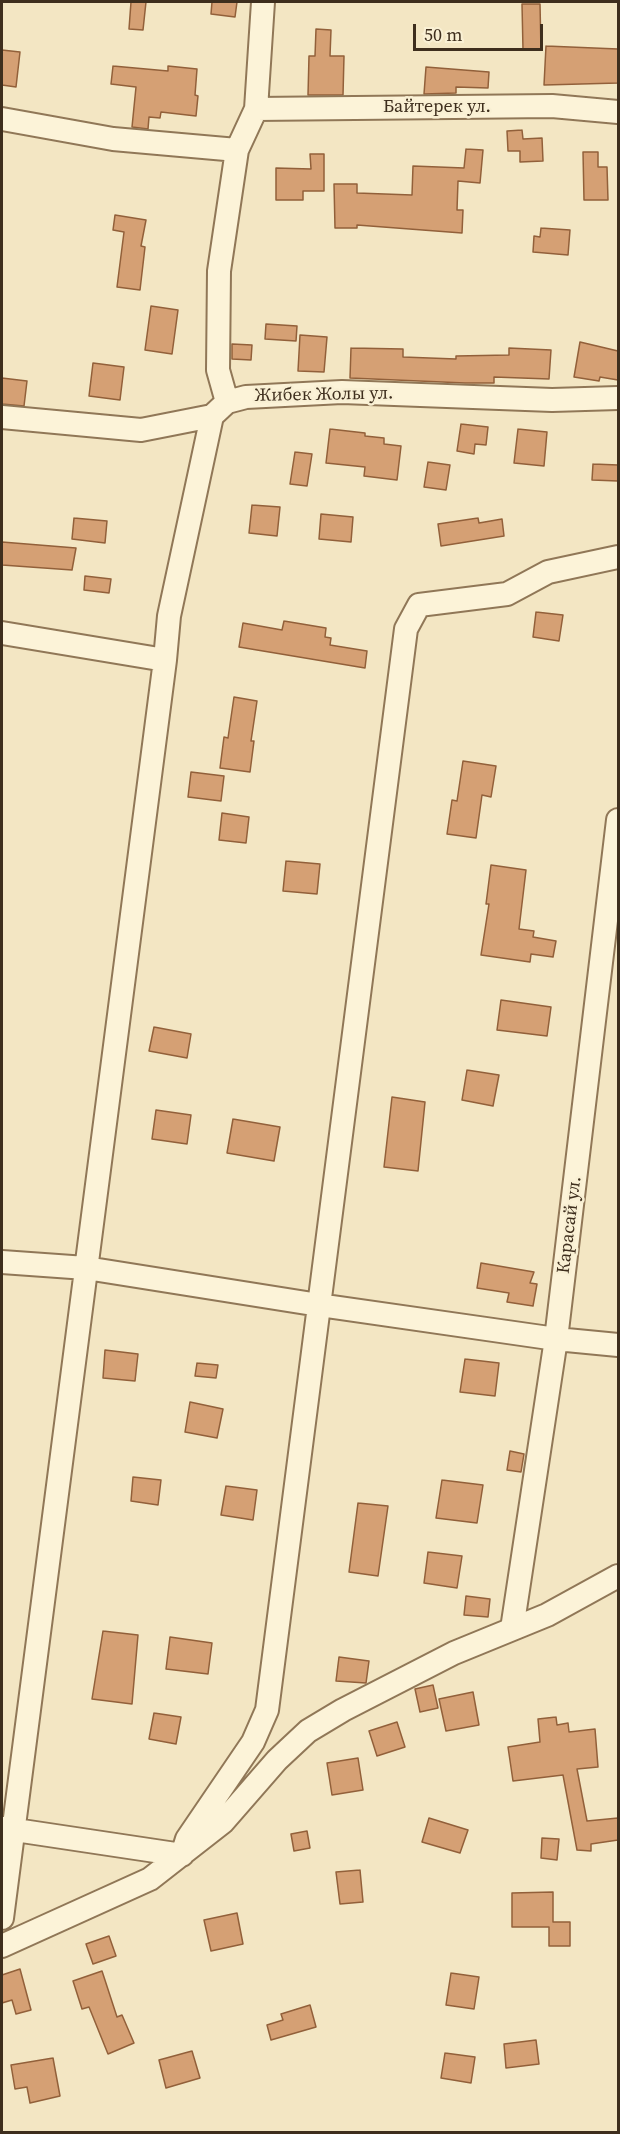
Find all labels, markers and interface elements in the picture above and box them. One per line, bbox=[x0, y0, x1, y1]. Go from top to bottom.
scale bar bbox=[416, 12, 546, 50]
text: 50 m bbox=[424, 22, 462, 47]
street label: Байтерек ул. bbox=[383, 96, 491, 118]
street label: Жибек Жолы ул. bbox=[254, 383, 394, 407]
street label: Карасай ул. bbox=[553, 1175, 587, 1275]

